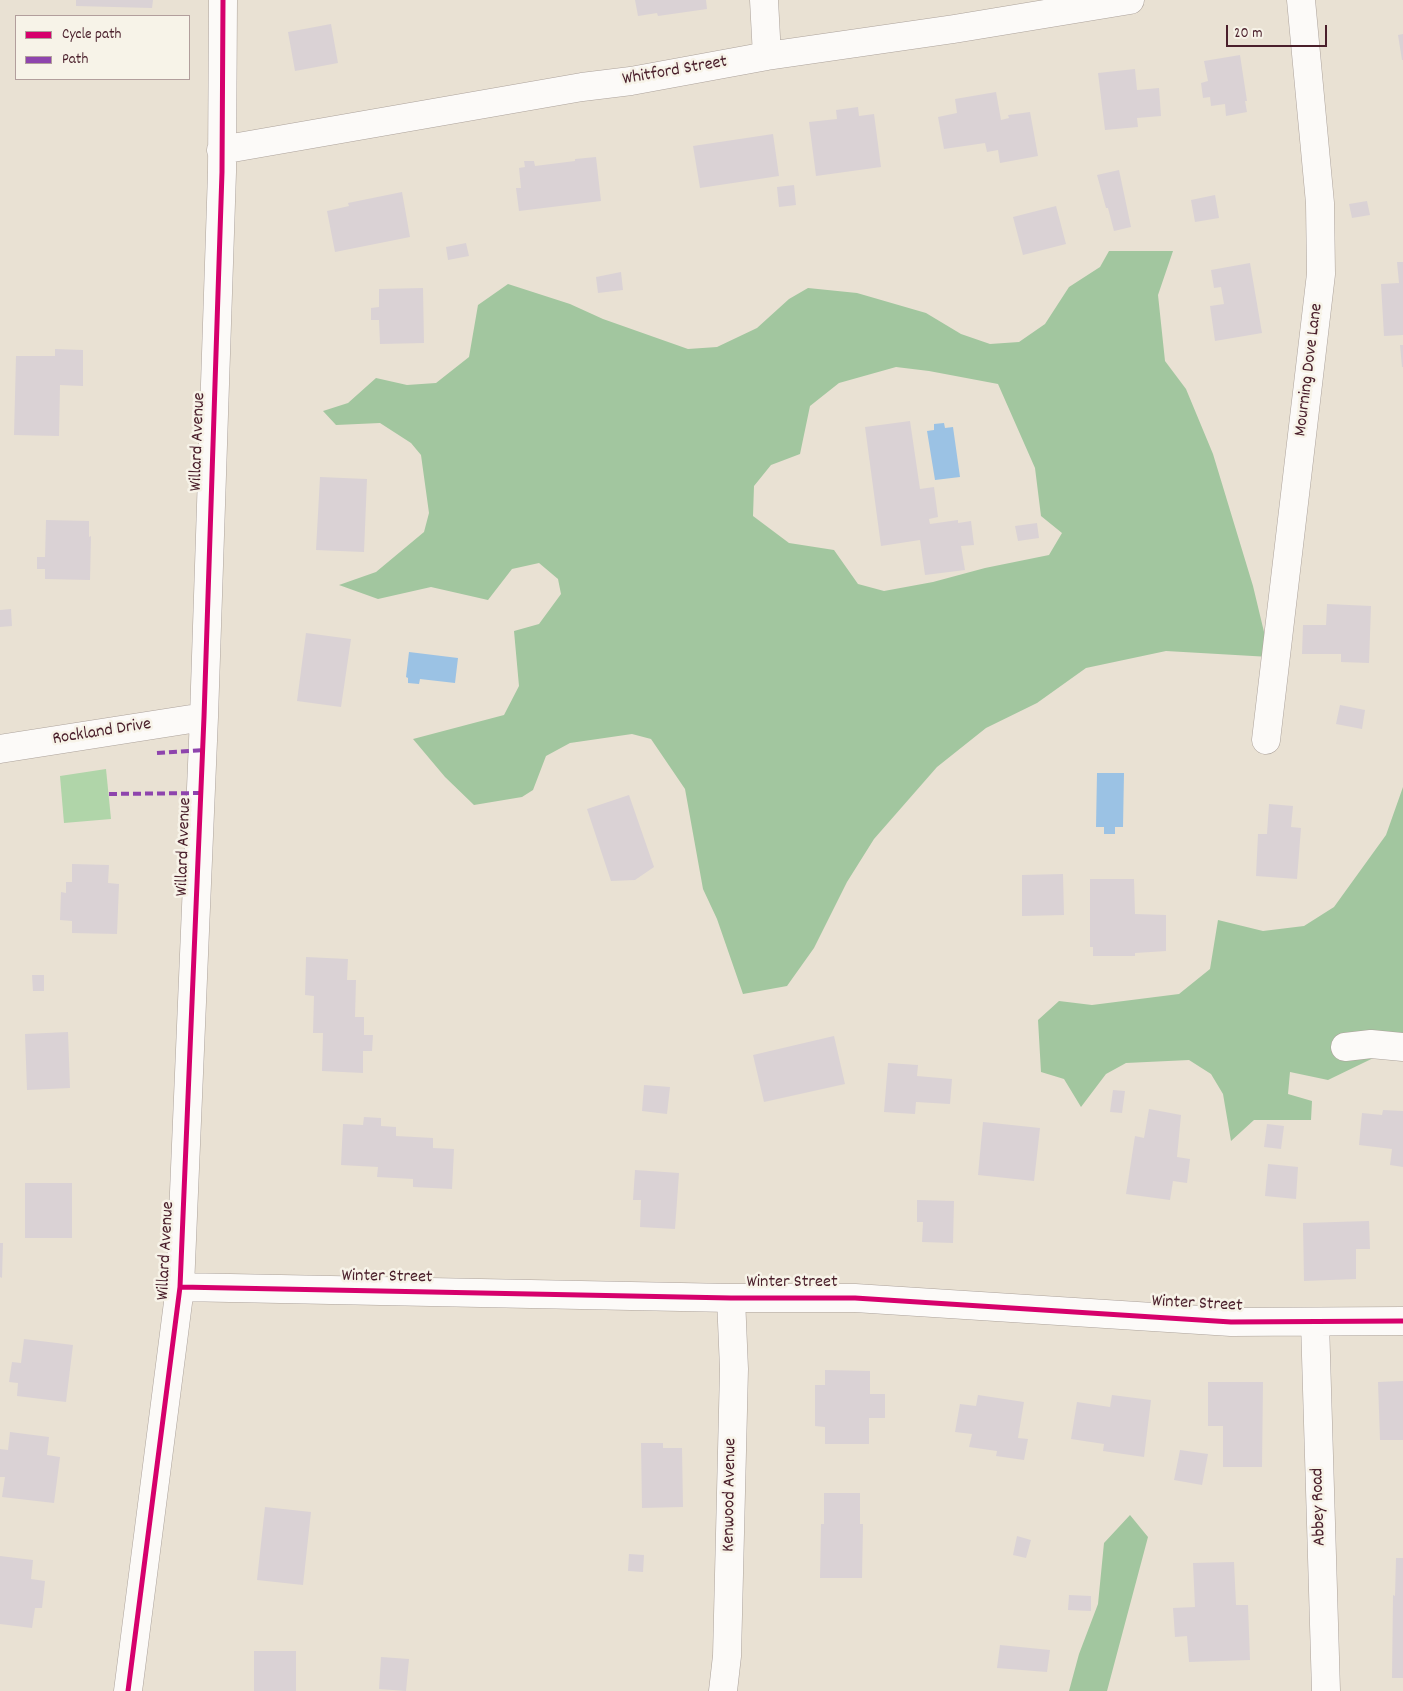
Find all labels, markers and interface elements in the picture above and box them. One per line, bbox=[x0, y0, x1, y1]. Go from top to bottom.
legend bbox=[15, 15, 190, 80]
scale bar bbox=[1228, 15, 1329, 47]
text: 20 m bbox=[1234, 23, 1262, 45]
text: Cycle path bbox=[62, 24, 121, 46]
text: Path bbox=[62, 49, 88, 71]
street label: Whitford Street bbox=[621, 52, 729, 92]
street label: Mourning Dove Lane bbox=[1291, 302, 1329, 438]
street label: Willard Avenue bbox=[186, 392, 212, 492]
street label: Rockland Drive bbox=[51, 715, 153, 751]
street label: Willard Avenue bbox=[172, 797, 198, 897]
street label: Willard Avenue bbox=[154, 1201, 180, 1301]
street label: Winter Street bbox=[341, 1266, 433, 1290]
street label: Winter Street bbox=[746, 1273, 838, 1295]
street label: Winter Street bbox=[1151, 1292, 1243, 1318]
street label: Kenwood Avenue bbox=[719, 1438, 743, 1552]
street label: Abbey Road bbox=[1308, 1467, 1332, 1547]

